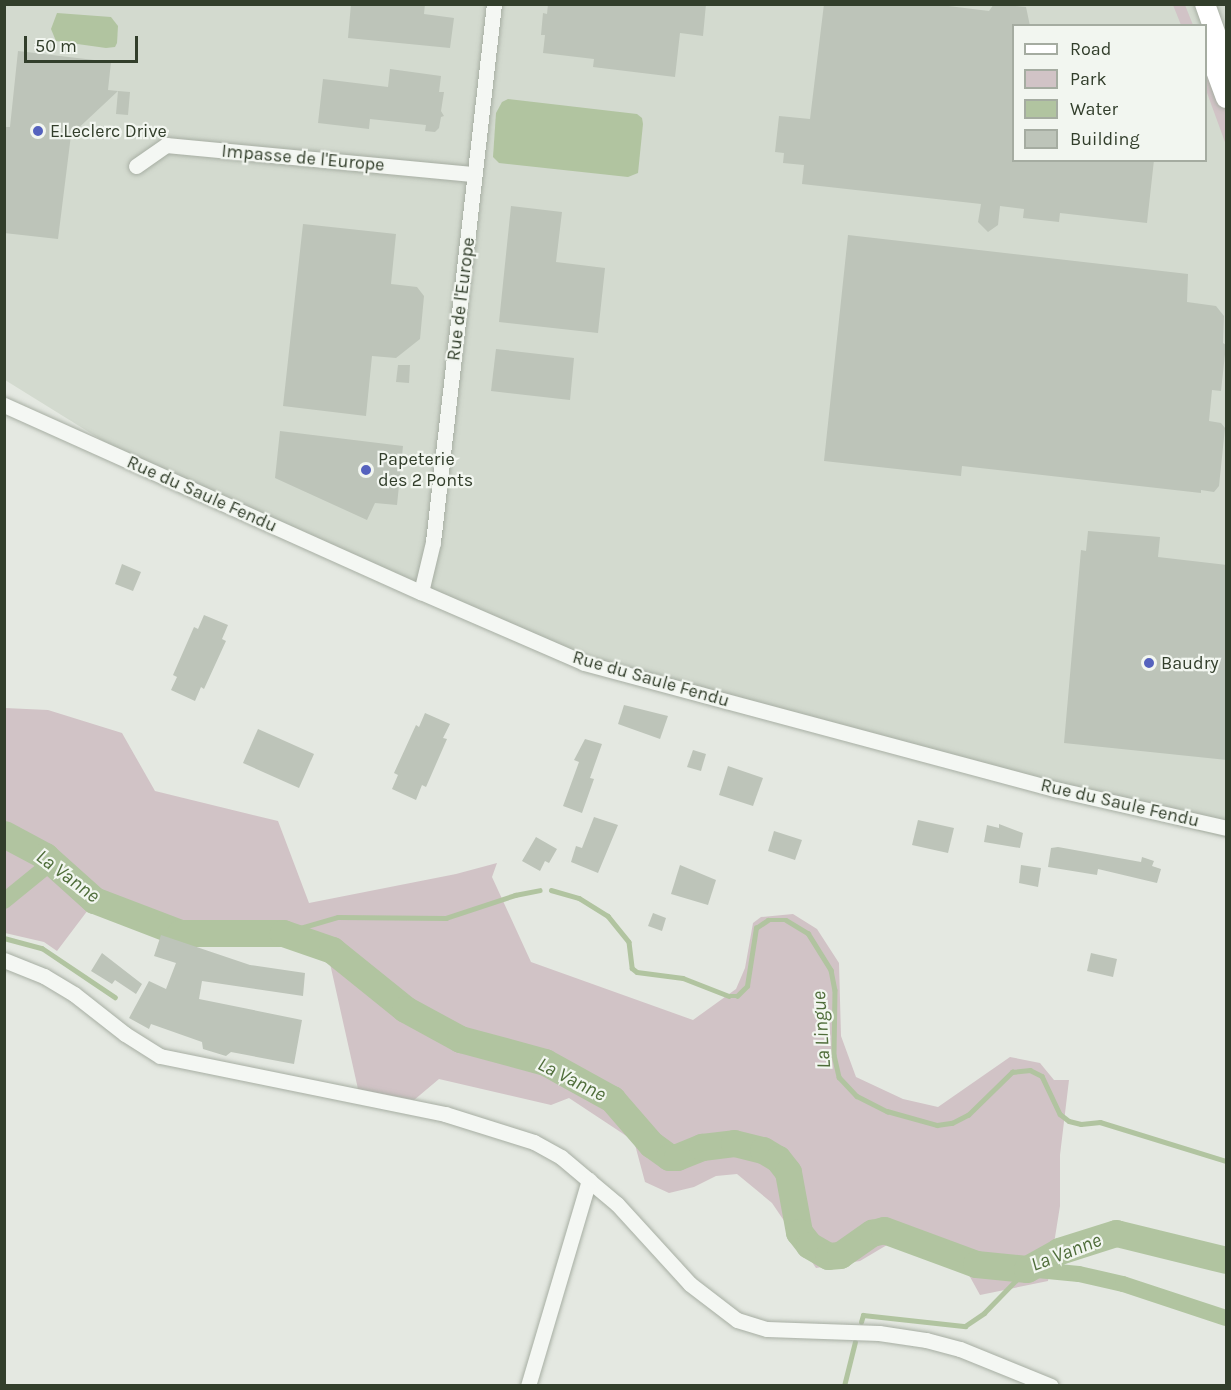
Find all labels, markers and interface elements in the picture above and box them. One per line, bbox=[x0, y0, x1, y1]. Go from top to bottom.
scale bar bbox=[27, 24, 141, 62]
legend bbox=[1012, 24, 1207, 162]
text: 50 m bbox=[35, 35, 77, 57]
text: Road bbox=[1070, 38, 1111, 60]
text: Park bbox=[1070, 68, 1107, 90]
text: Water bbox=[1070, 98, 1118, 120]
place label: E.Leclerc Drive bbox=[50, 120, 167, 142]
marker: E.Leclerc Drive bbox=[31, 124, 45, 138]
text: Building bbox=[1070, 128, 1140, 150]
street label: Impasse de l'Europe bbox=[221, 140, 385, 176]
street label: Rue de l'Europe bbox=[443, 236, 479, 362]
place label: Papeterie des 2 Ponts bbox=[378, 449, 473, 492]
street label: Rue du Saule Fendu bbox=[124, 451, 280, 537]
marker: Papeterie des 2 Ponts bbox=[359, 463, 373, 477]
street label: Rue du Saule Fendu bbox=[570, 646, 732, 712]
place label: Baudry bbox=[1161, 652, 1219, 674]
marker: Baudry bbox=[1142, 656, 1156, 670]
street label: Rue du Saule Fendu bbox=[1039, 774, 1201, 832]
water label: La Vanne bbox=[31, 844, 105, 908]
water label: La Lingue bbox=[806, 990, 836, 1070]
water label: La Vanne bbox=[534, 1052, 610, 1106]
water label: La Vanne bbox=[1027, 1228, 1105, 1276]

